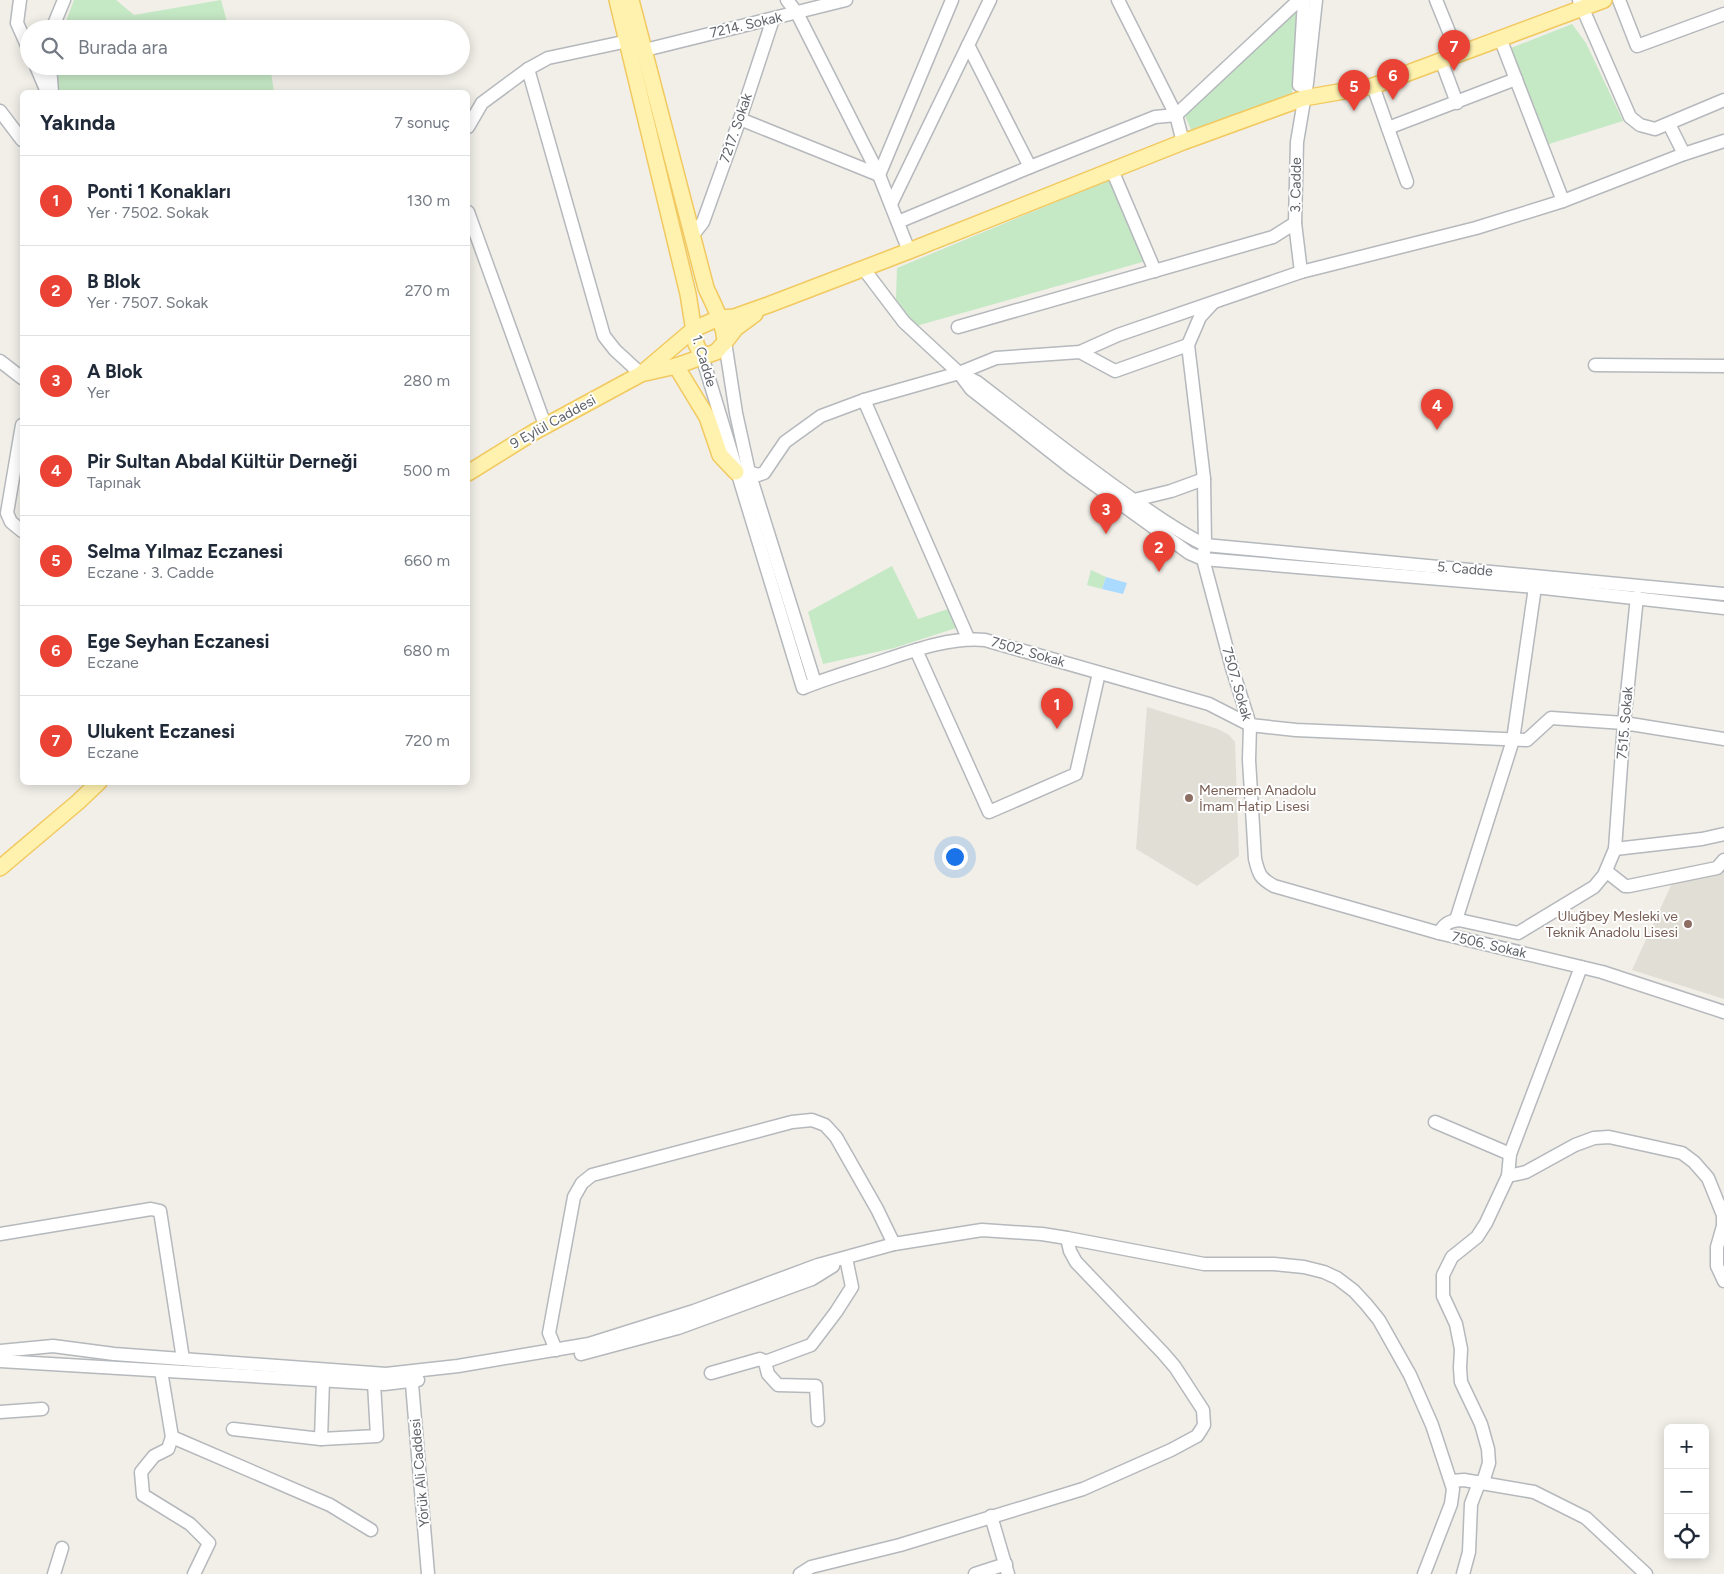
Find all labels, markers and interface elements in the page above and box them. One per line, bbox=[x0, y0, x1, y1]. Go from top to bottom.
street label: 7214. Sokak bbox=[708, 8, 784, 42]
search box bbox=[20, 20, 470, 75]
pin: 7 bbox=[1438, 30, 1470, 71]
icon: search bbox=[38, 34, 66, 62]
text: Burada ara bbox=[78, 36, 168, 59]
pin: 6 bbox=[1377, 59, 1409, 100]
pin: 5 bbox=[1338, 70, 1370, 111]
street label: 7217. Sokak bbox=[716, 91, 756, 165]
text: Yakında bbox=[40, 110, 115, 135]
text: 7 sonuç bbox=[394, 113, 450, 132]
street label: 3. Cadde bbox=[1287, 157, 1305, 213]
text: Ponti 1 Konakları bbox=[87, 180, 231, 203]
text: 1 bbox=[53, 191, 59, 210]
text: 130 m bbox=[407, 191, 450, 210]
text: Yer · 7502. Sokak bbox=[87, 203, 209, 222]
text: B Blok bbox=[87, 270, 141, 293]
text: 2 bbox=[51, 281, 61, 300]
text: 270 m bbox=[405, 281, 450, 300]
text: Yer · 7507. Sokak bbox=[87, 293, 208, 312]
street label: 1. Cadde bbox=[688, 333, 720, 389]
text: A Blok bbox=[87, 360, 143, 383]
text: 3 bbox=[52, 371, 60, 390]
text: 280 m bbox=[403, 371, 450, 390]
text: Yer bbox=[87, 383, 110, 402]
pin: 4 bbox=[1421, 389, 1453, 430]
street label: 9 Eylül Caddesi bbox=[507, 391, 599, 453]
text: Pir Sultan Abdal Kültür Derneği bbox=[87, 450, 357, 473]
text: 4 bbox=[51, 461, 61, 480]
text: 500 m bbox=[403, 461, 450, 480]
text: Tapınak bbox=[87, 473, 141, 492]
pin: 3 bbox=[1090, 493, 1122, 534]
pin: 2 bbox=[1143, 531, 1175, 572]
text: Selma Yılmaz Eczanesi bbox=[87, 540, 283, 563]
text: 5 bbox=[51, 551, 61, 570]
text: 660 m bbox=[404, 551, 450, 570]
street label: 5. Cadde bbox=[1437, 558, 1494, 580]
text: Eczane · 3. Cadde bbox=[87, 563, 214, 582]
text: Ege Seyhan Eczanesi bbox=[87, 630, 269, 653]
street label: 7502. Sokak bbox=[989, 633, 1067, 671]
text: 6 bbox=[51, 641, 61, 660]
text: 680 m bbox=[403, 641, 450, 660]
street label: 7507. Sokak bbox=[1218, 645, 1256, 723]
text: Eczane bbox=[87, 653, 139, 672]
street label: 7515. Sokak bbox=[1613, 686, 1637, 760]
pin: 1 bbox=[1041, 688, 1073, 729]
text: Ulukent Eczanesi bbox=[87, 720, 235, 743]
text: 7 bbox=[52, 731, 60, 750]
text: 720 m bbox=[405, 731, 450, 750]
text: Eczane bbox=[87, 743, 139, 762]
place label: Menemen Anadolu İmam Hatip Lisesi bbox=[1199, 782, 1316, 815]
marker: Menemen Anadolu İmam Hatip Lisesi bbox=[1183, 792, 1195, 804]
your location bbox=[942, 844, 968, 870]
place label: Uluğbey Mesleki ve Teknik Anadolu Lisesi bbox=[1546, 908, 1678, 941]
marker: Uluğbey Mesleki ve Teknik Anadolu Lisesi bbox=[1682, 918, 1694, 930]
street label: 7506. Sokak bbox=[1450, 928, 1528, 962]
street label: Yörük Ali Caddesi bbox=[407, 1418, 433, 1528]
map controls bbox=[1664, 1424, 1709, 1559]
button: + bbox=[1664, 1424, 1709, 1469]
button: − bbox=[1664, 1469, 1709, 1514]
button: locate bbox=[1664, 1514, 1709, 1559]

